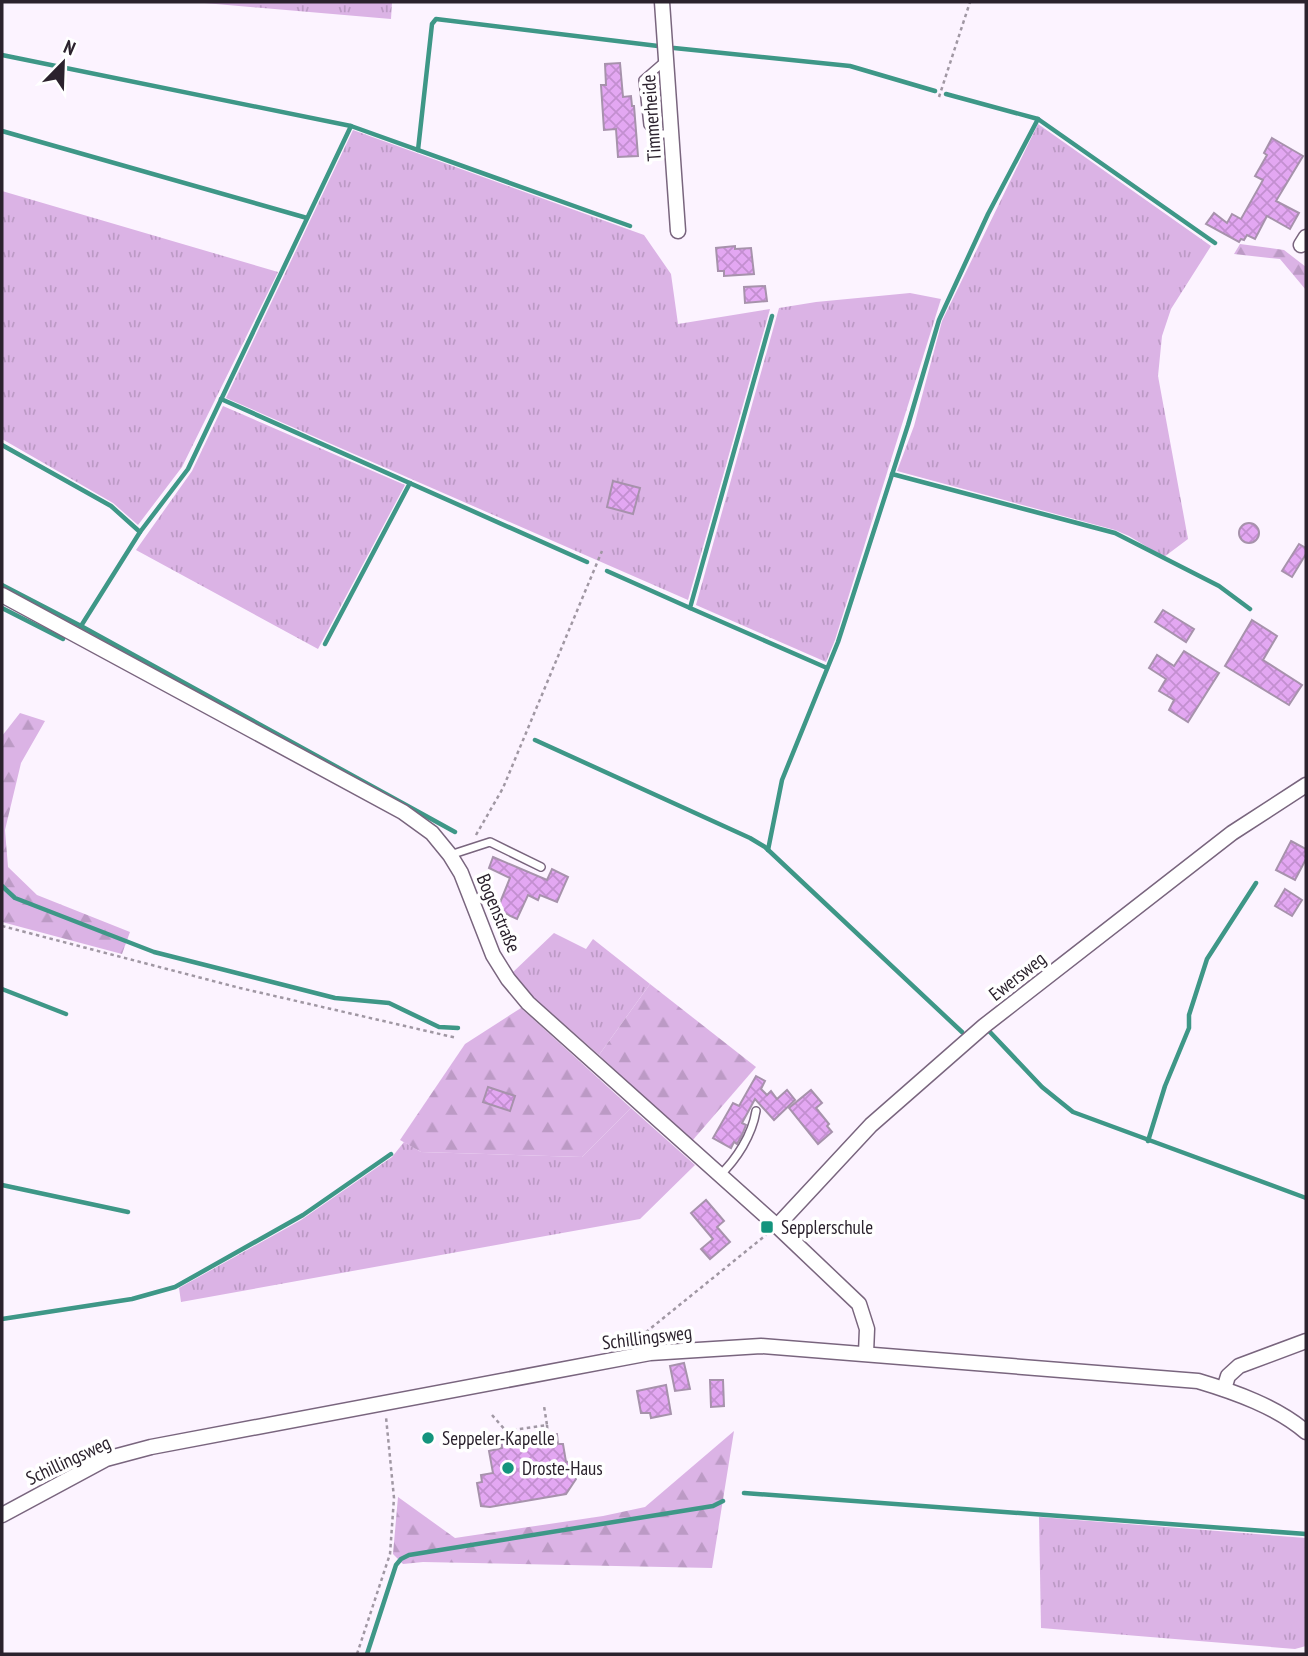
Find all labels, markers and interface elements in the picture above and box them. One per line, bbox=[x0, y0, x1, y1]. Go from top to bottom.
north arrow bbox=[28, 28, 98, 98]
text: N bbox=[60, 34, 79, 60]
street label: Timmerheide bbox=[636, 74, 666, 162]
street label: Bogenstraße bbox=[472, 870, 526, 956]
street label: Ewersweg bbox=[984, 946, 1050, 1006]
place label: Sepplerschule bbox=[781, 1215, 873, 1239]
marker: Sepplerschule bbox=[759, 1219, 775, 1235]
street label: Schillingsweg bbox=[601, 1320, 693, 1354]
place label: Seppeler-Kapelle bbox=[442, 1426, 555, 1450]
street label: Schillingsweg bbox=[22, 1430, 114, 1490]
marker: Seppeler-Kapelle bbox=[420, 1430, 436, 1446]
place label: Droste-Haus bbox=[522, 1456, 603, 1480]
marker: Droste-Haus bbox=[500, 1460, 516, 1476]

